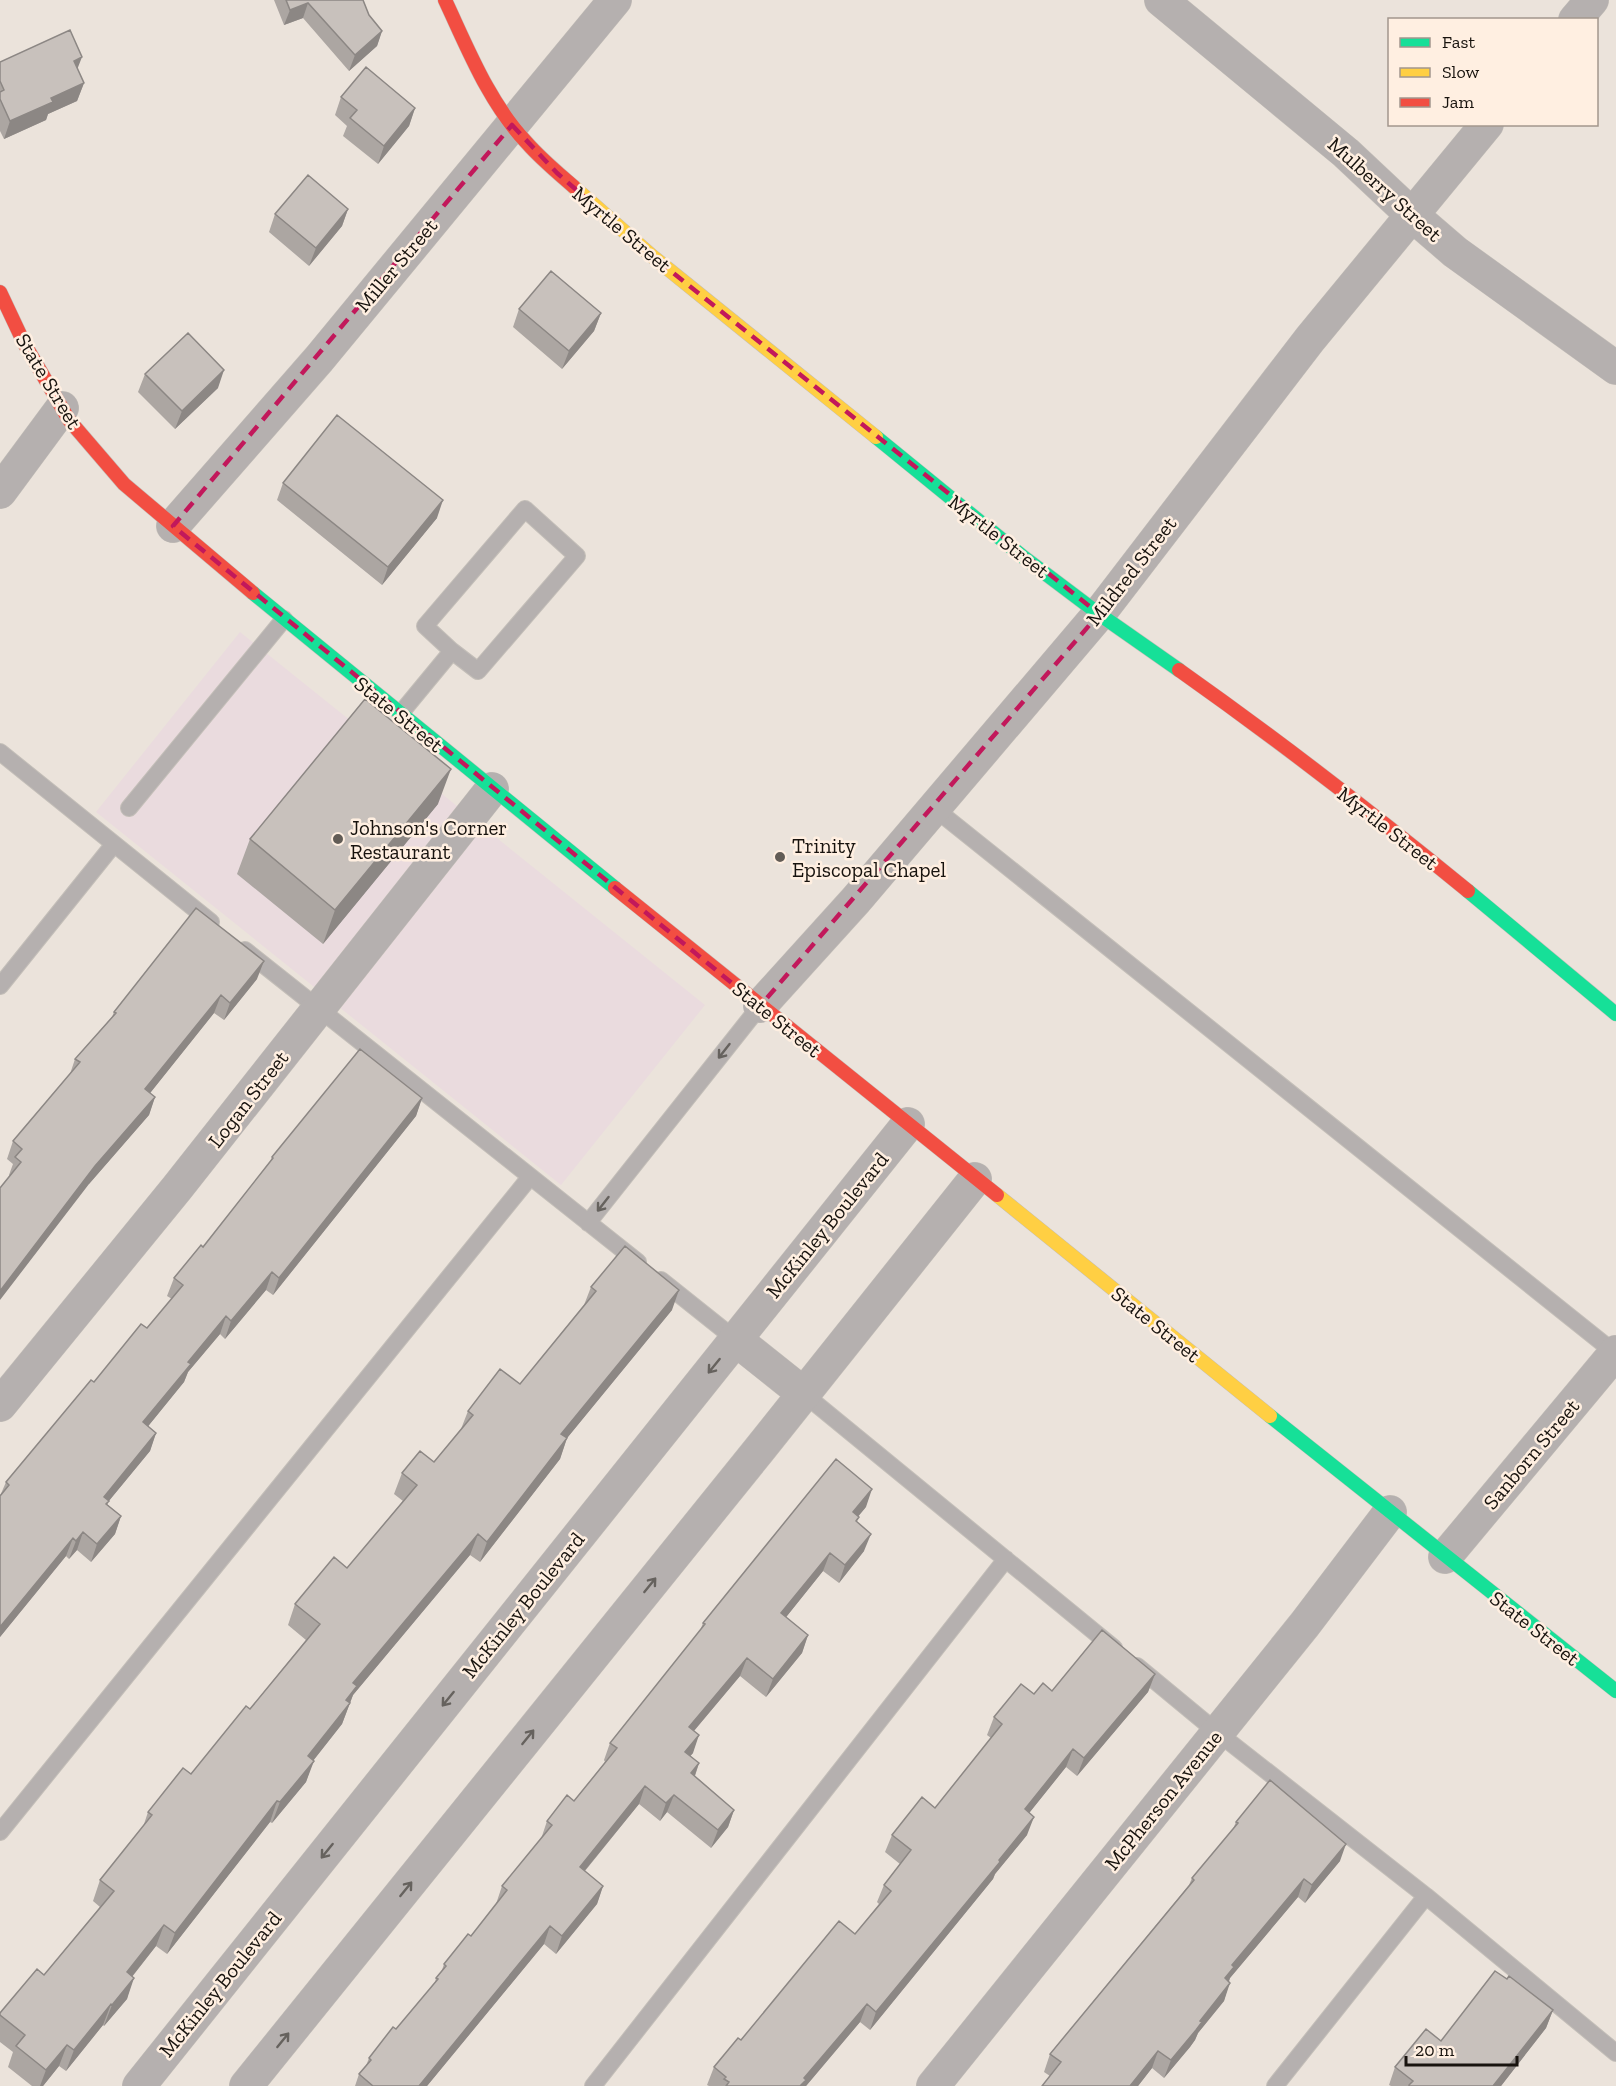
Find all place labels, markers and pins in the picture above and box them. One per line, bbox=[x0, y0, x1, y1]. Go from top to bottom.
place label: Johnson's Corner Restaurant bbox=[350, 815, 507, 864]
marker: Johnson's Corner Restaurant bbox=[331, 832, 345, 846]
place label: Trinity Episcopal Chapel bbox=[792, 833, 946, 882]
marker: Trinity Episcopal Chapel bbox=[773, 850, 787, 864]

